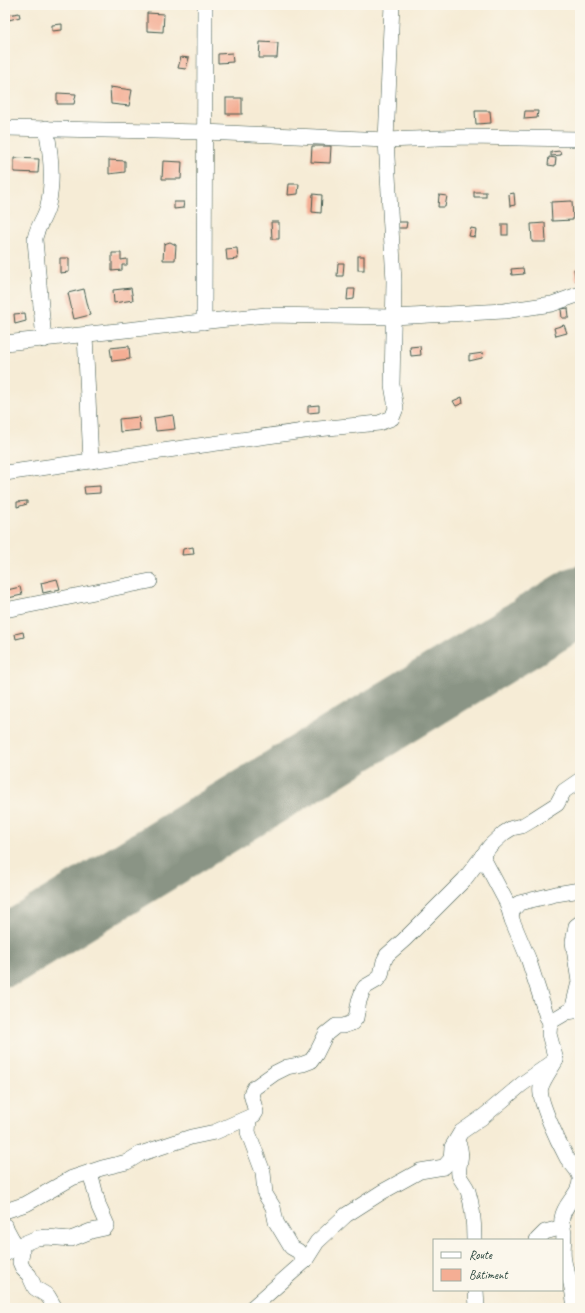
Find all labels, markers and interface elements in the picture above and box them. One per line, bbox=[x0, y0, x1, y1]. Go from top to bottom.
legend bbox=[433, 1239, 563, 1291]
text: Route bbox=[469, 1247, 493, 1263]
text: Bâtiment bbox=[469, 1267, 508, 1283]

